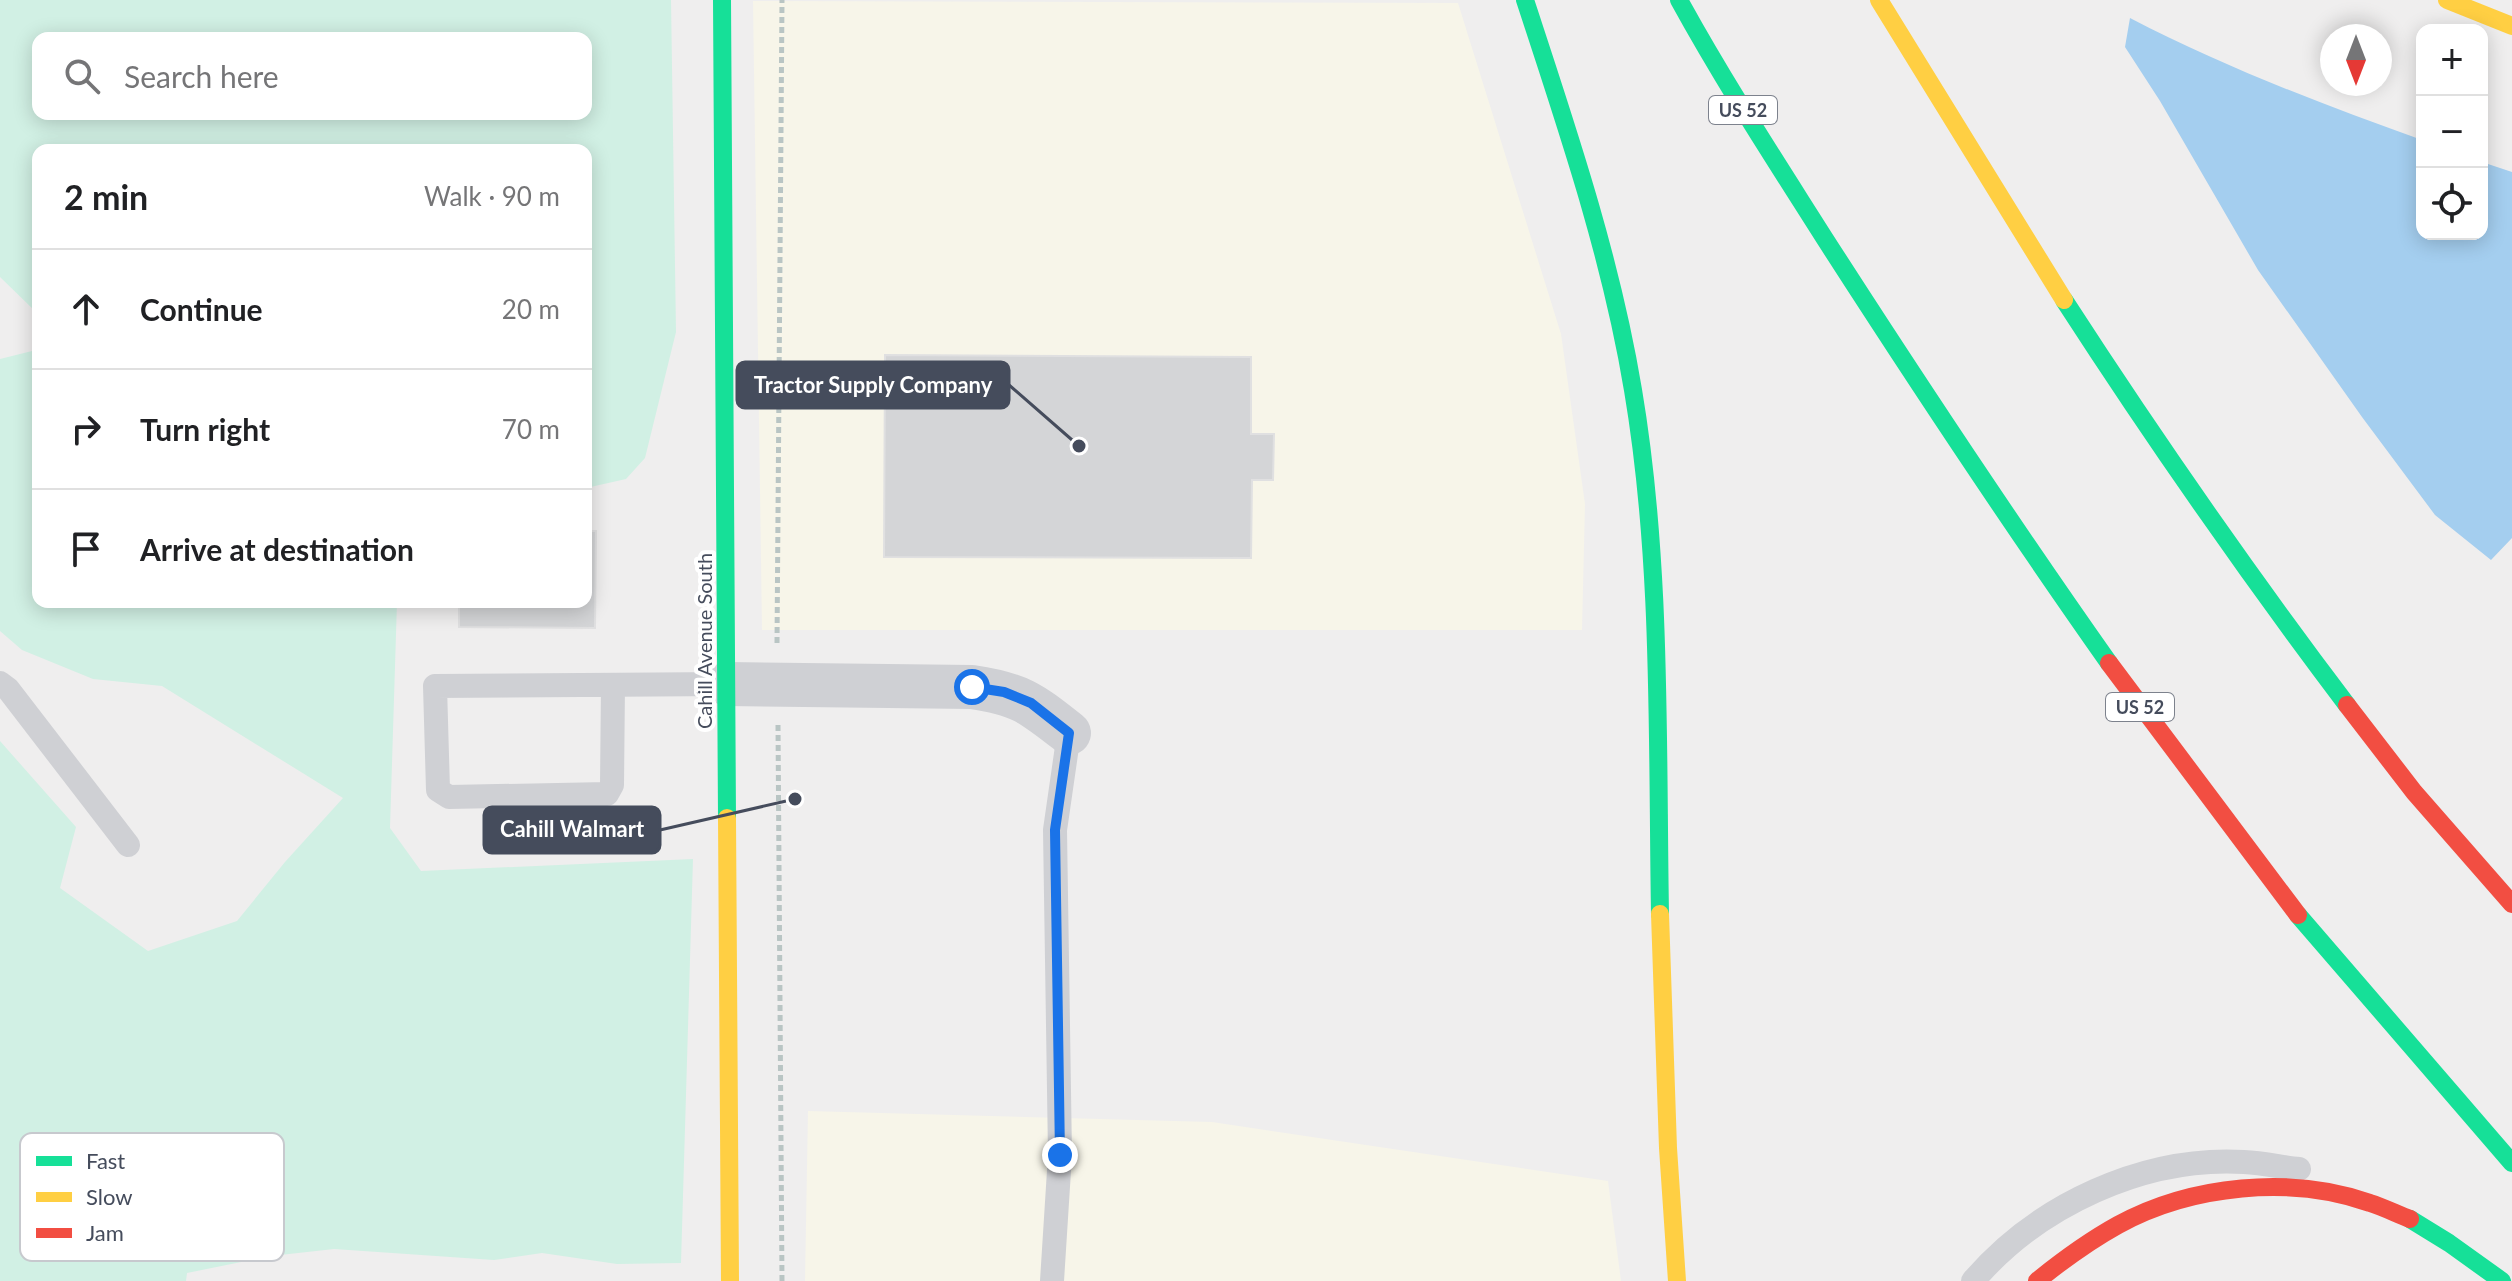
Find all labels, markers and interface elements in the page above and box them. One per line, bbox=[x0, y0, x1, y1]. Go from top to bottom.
north arrow bbox=[2320, 24, 2392, 96]
map controls bbox=[2416, 24, 2488, 240]
button: + bbox=[2416, 24, 2488, 96]
search box bbox=[32, 32, 592, 120]
icon: search bbox=[60, 54, 104, 98]
text: Search here bbox=[124, 58, 279, 94]
road number: US 52 bbox=[1709, 96, 1777, 124]
button: − bbox=[2416, 96, 2488, 168]
button: locate bbox=[2416, 168, 2488, 240]
text: 2 min bbox=[64, 176, 148, 217]
text: Walk · 90 m bbox=[424, 180, 560, 212]
icon: ahead bbox=[64, 287, 108, 331]
text: Continue bbox=[140, 291, 263, 327]
text: 20 m bbox=[502, 293, 560, 325]
callout: Tractor Supply Company bbox=[737, 362, 1009, 408]
text: Tractor Supply Company bbox=[754, 371, 993, 398]
icon: right bbox=[64, 407, 108, 451]
text: Turn right bbox=[140, 411, 270, 447]
text: 70 m bbox=[502, 413, 560, 445]
icon: arrive bbox=[64, 527, 108, 571]
text: Arrive at destination bbox=[140, 531, 414, 567]
street label: Cahill Avenue South bbox=[692, 553, 716, 729]
route start bbox=[954, 669, 990, 705]
road number: US 52 bbox=[2106, 693, 2174, 721]
callout: Cahill Walmart bbox=[484, 807, 660, 853]
text: Cahill Walmart bbox=[500, 815, 645, 842]
legend bbox=[20, 1133, 284, 1261]
route end bbox=[1042, 1137, 1078, 1173]
text: Fast bbox=[86, 1147, 125, 1174]
text: Slow bbox=[86, 1183, 133, 1210]
text: Jam bbox=[86, 1219, 124, 1246]

